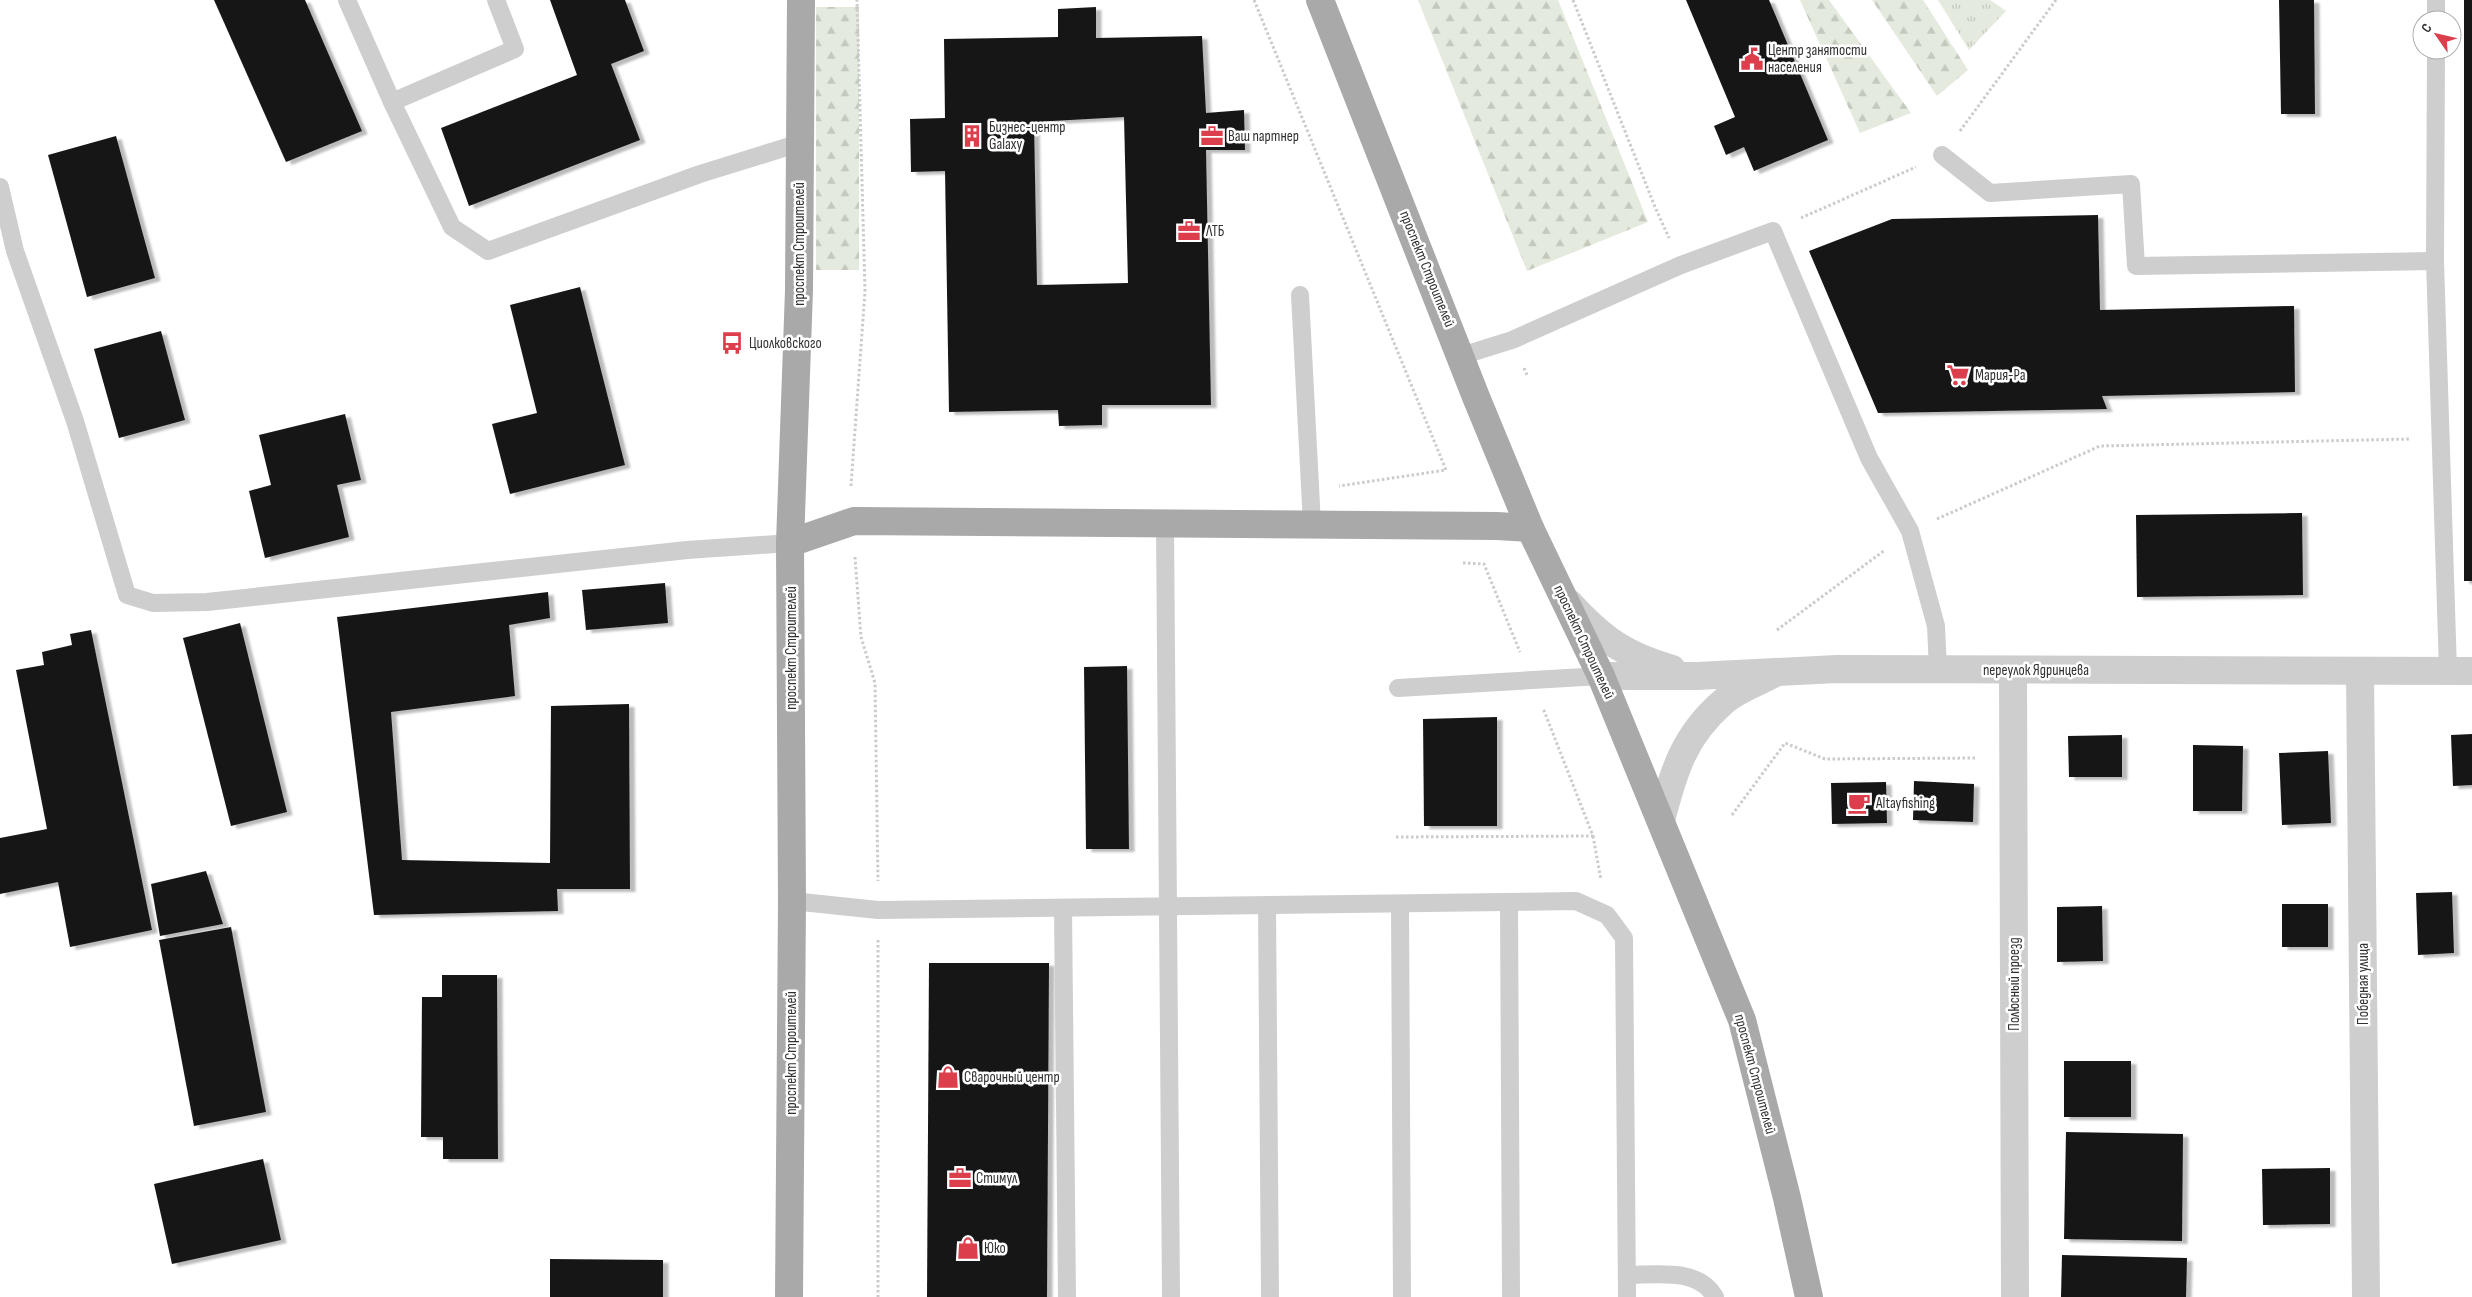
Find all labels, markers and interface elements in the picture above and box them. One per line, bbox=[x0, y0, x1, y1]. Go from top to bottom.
north arrow bbox=[2412, 10, 2462, 60]
text: С bbox=[2418, 20, 2436, 36]
place label: Центр занятости населения bbox=[1768, 41, 1867, 77]
public building icon: Центр занятости населения bbox=[1739, 46, 1765, 72]
place label: Бизнес-центр Galaxy bbox=[989, 118, 1066, 154]
building icon: Бизнес-центр Galaxy bbox=[959, 123, 985, 149]
office icon: Ваш партнер bbox=[1199, 123, 1225, 149]
place label: Ваш партнер bbox=[1228, 127, 1299, 146]
street label: проспект Строителей bbox=[790, 182, 809, 306]
street label: проспект Строителей bbox=[1395, 208, 1459, 330]
office icon: ЛТБ bbox=[1176, 218, 1202, 244]
place label: ЛТБ bbox=[1205, 222, 1225, 241]
bus stop icon: Циолковского bbox=[719, 330, 745, 356]
place label: Циолковского bbox=[749, 334, 822, 353]
supermarket icon: Мария-Ра bbox=[1945, 362, 1971, 388]
place label: Мария-Ра bbox=[1975, 366, 2026, 385]
street label: проспект Строителей bbox=[1549, 582, 1619, 702]
street label: проспект Строителей bbox=[782, 586, 801, 710]
street label: переулок Ядринцева bbox=[1983, 661, 2089, 680]
cafe icon: Altayfishing bbox=[1846, 790, 1872, 816]
place label: Altayfishing bbox=[1875, 794, 1935, 813]
street label: Полюсный проезд bbox=[2005, 937, 2024, 1031]
street label: Победная улица bbox=[2354, 943, 2373, 1025]
street label: проспект Строителей bbox=[782, 991, 801, 1115]
street label: проспект Строителей bbox=[1730, 1012, 1780, 1136]
shop icon: Сварочный центр bbox=[935, 1064, 961, 1090]
place label: Сварочный центр bbox=[964, 1068, 1060, 1087]
office icon: Стимул bbox=[947, 1165, 973, 1191]
place label: Стимул bbox=[976, 1169, 1018, 1188]
shop icon: Юко bbox=[955, 1235, 981, 1261]
place label: Юко bbox=[984, 1239, 1006, 1258]

